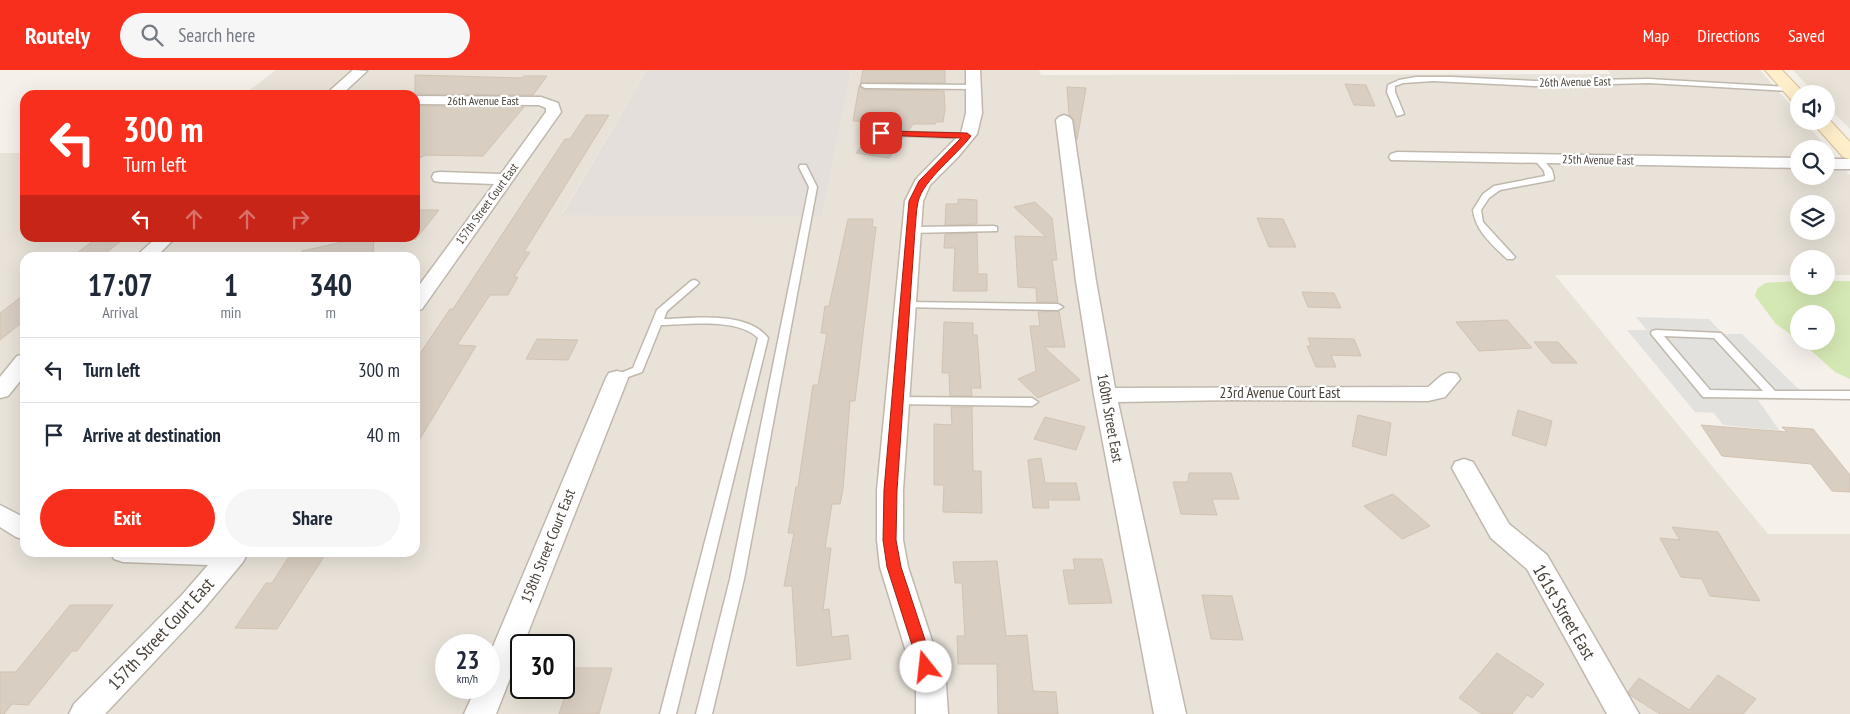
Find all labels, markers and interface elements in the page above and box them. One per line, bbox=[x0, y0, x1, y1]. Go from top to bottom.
search box bbox=[120, 13, 470, 58]
text: Routely bbox=[25, 20, 90, 51]
icon: search bbox=[138, 21, 166, 49]
text: Search here bbox=[178, 23, 255, 47]
text: Map bbox=[1643, 24, 1669, 47]
text: Directions bbox=[1697, 24, 1760, 47]
text: Saved bbox=[1788, 24, 1825, 47]
street label: 26th Avenue East bbox=[1539, 73, 1612, 90]
map controls bbox=[1790, 85, 1835, 350]
button: sound bbox=[1790, 85, 1835, 130]
street label: 26th Avenue East bbox=[447, 93, 520, 108]
text: 300 m bbox=[123, 106, 204, 152]
icon: left bbox=[40, 110, 105, 175]
pin bbox=[860, 112, 902, 154]
icon: arrive bbox=[867, 119, 895, 147]
button: search bbox=[1790, 140, 1835, 185]
text: Turn left bbox=[123, 150, 187, 178]
street label: 25th Avenue East bbox=[1562, 151, 1635, 168]
street label: 157th Street Court East bbox=[452, 160, 522, 247]
button: layers bbox=[1790, 195, 1835, 240]
icon: left bbox=[127, 205, 155, 233]
icon: ahead bbox=[180, 205, 208, 233]
icon: ahead bbox=[233, 205, 261, 233]
icon: right bbox=[286, 205, 314, 233]
button: + bbox=[1790, 250, 1835, 295]
text: 17:07 bbox=[88, 265, 153, 304]
text: 1 bbox=[224, 265, 238, 304]
text: 340 bbox=[309, 265, 352, 304]
text: Arrival bbox=[102, 302, 138, 322]
text: min bbox=[220, 302, 241, 322]
text: m bbox=[325, 302, 336, 322]
button: − bbox=[1790, 305, 1835, 350]
icon: left bbox=[40, 356, 68, 384]
text: Turn left bbox=[83, 358, 140, 382]
text: 300 m bbox=[358, 358, 400, 382]
street label: 160th Street East bbox=[1093, 372, 1128, 464]
street label: 23rd Avenue Court East bbox=[1220, 383, 1340, 402]
icon: arrive bbox=[40, 421, 68, 449]
text: Arrive at destination bbox=[83, 423, 221, 447]
text: 40 m bbox=[367, 423, 400, 447]
street label: 158th Street Court East bbox=[516, 486, 579, 606]
button: Exit bbox=[40, 489, 215, 547]
button: Share bbox=[225, 489, 400, 547]
street label: 161st Street East bbox=[1528, 560, 1601, 664]
street label: 157th Street Court East bbox=[103, 573, 219, 695]
speed limit sign: 30 bbox=[510, 634, 575, 699]
position arrow bbox=[899, 640, 951, 692]
text: 23 bbox=[456, 644, 479, 676]
text: km/h bbox=[457, 671, 478, 686]

